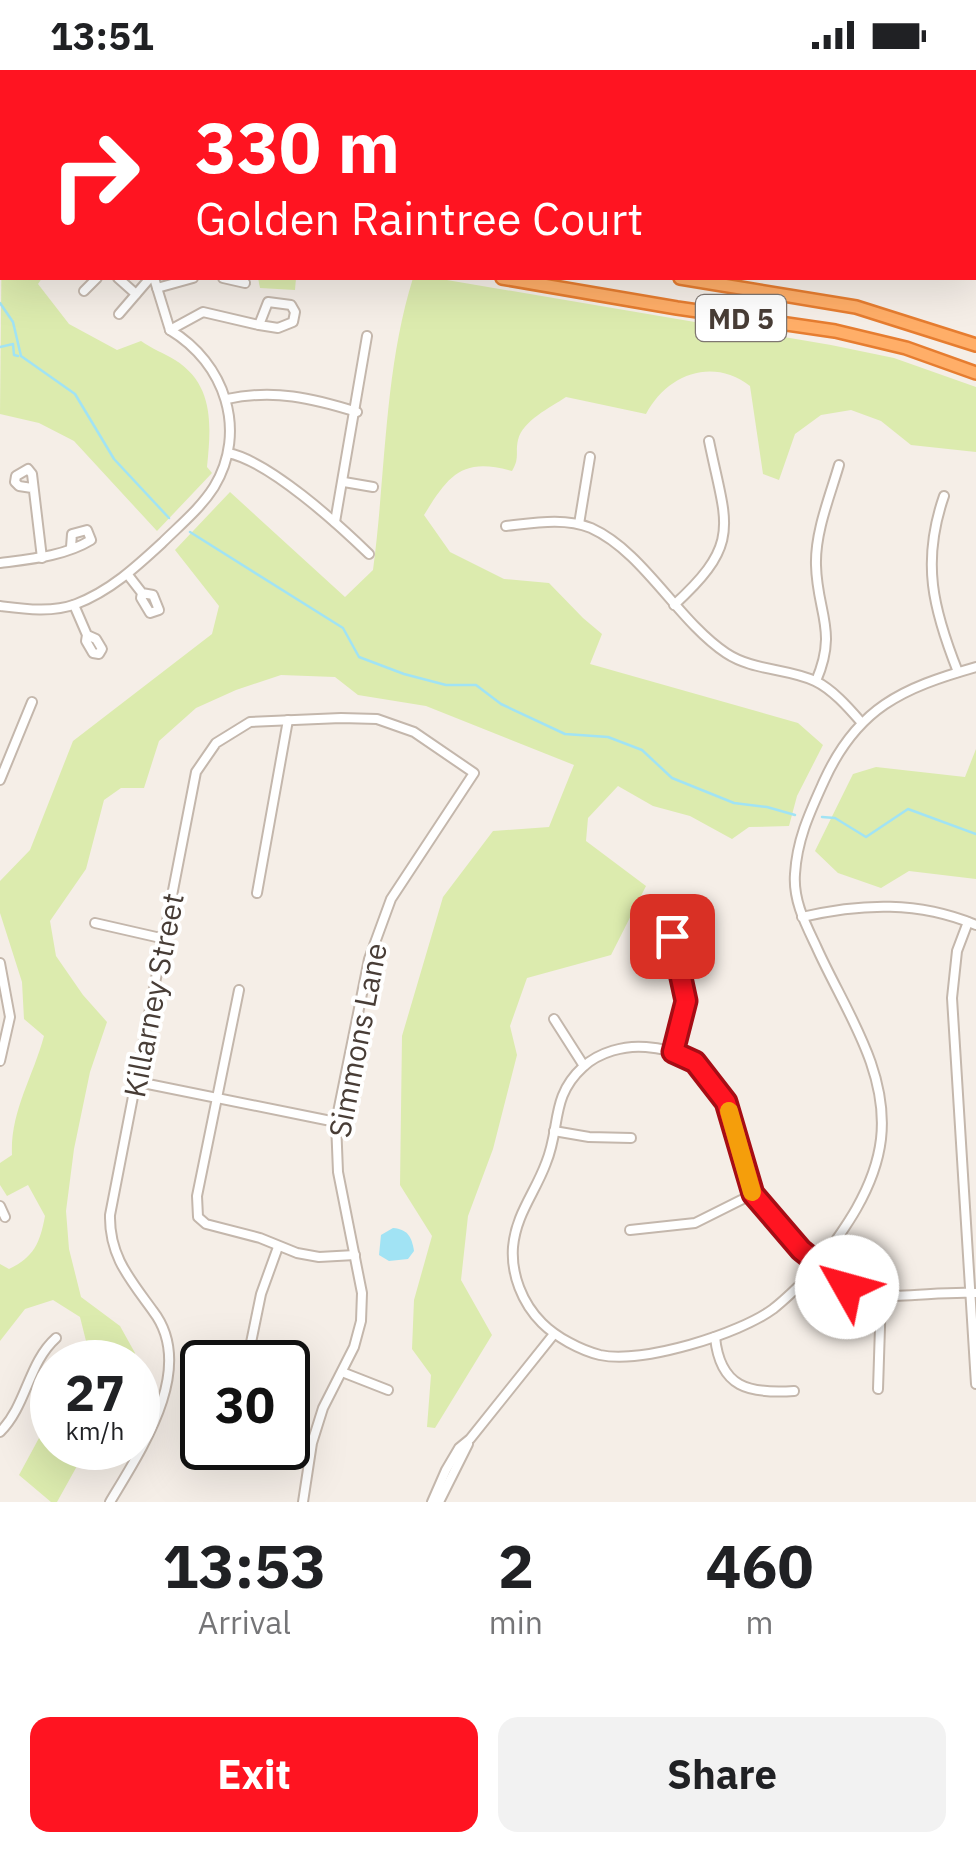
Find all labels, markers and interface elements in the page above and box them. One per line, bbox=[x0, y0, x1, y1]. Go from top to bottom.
text: 13:51 bbox=[50, 11, 154, 60]
text: 330 m bbox=[195, 101, 400, 192]
icon: right bbox=[30, 110, 160, 240]
text: Golden Raintree Court bbox=[195, 189, 643, 247]
road number: MD 5 bbox=[696, 295, 786, 341]
street label: Killarney Street bbox=[114, 889, 192, 1101]
pin bbox=[630, 894, 715, 979]
icon: arrive bbox=[645, 909, 700, 964]
street label: Simmons Lane bbox=[319, 939, 395, 1141]
position arrow bbox=[795, 1235, 899, 1339]
speed limit sign: 30 bbox=[180, 1340, 310, 1470]
text: 27 bbox=[65, 1360, 125, 1425]
text: km/h bbox=[66, 1414, 124, 1447]
text: 13:53 bbox=[163, 1526, 326, 1605]
text: 2 bbox=[498, 1526, 534, 1605]
text: 460 bbox=[705, 1526, 813, 1605]
text: Arrival bbox=[198, 1601, 291, 1643]
text: min bbox=[489, 1601, 543, 1643]
text: m bbox=[746, 1601, 773, 1643]
button: Exit bbox=[30, 1717, 478, 1832]
button: Share bbox=[498, 1717, 946, 1832]

